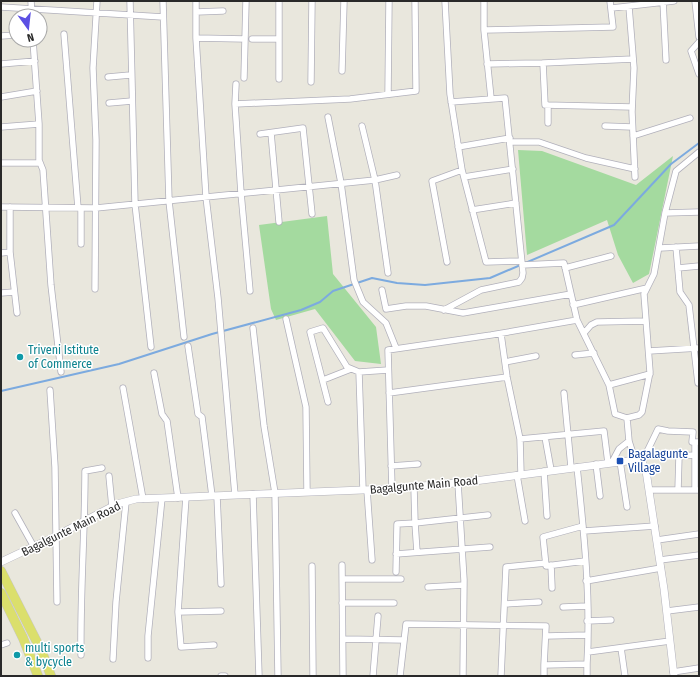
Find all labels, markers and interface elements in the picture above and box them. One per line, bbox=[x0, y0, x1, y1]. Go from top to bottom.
north arrow bbox=[8, 8, 48, 48]
text: N bbox=[26, 30, 35, 44]
place label: Triveni Istitute of Commerce bbox=[28, 343, 99, 371]
marker: Triveni Istitute of Commerce bbox=[15, 352, 25, 362]
place label: Bagalagunte Village bbox=[628, 447, 688, 475]
marker: Bagalagunte Village bbox=[615, 456, 625, 466]
street label: Bagalgunte Main Road bbox=[369, 473, 479, 497]
street label: Bagalgunte Main Road bbox=[19, 499, 123, 559]
place label: multi sports & bycycle bbox=[25, 641, 85, 669]
marker: multi sports & bycycle bbox=[12, 650, 22, 660]

